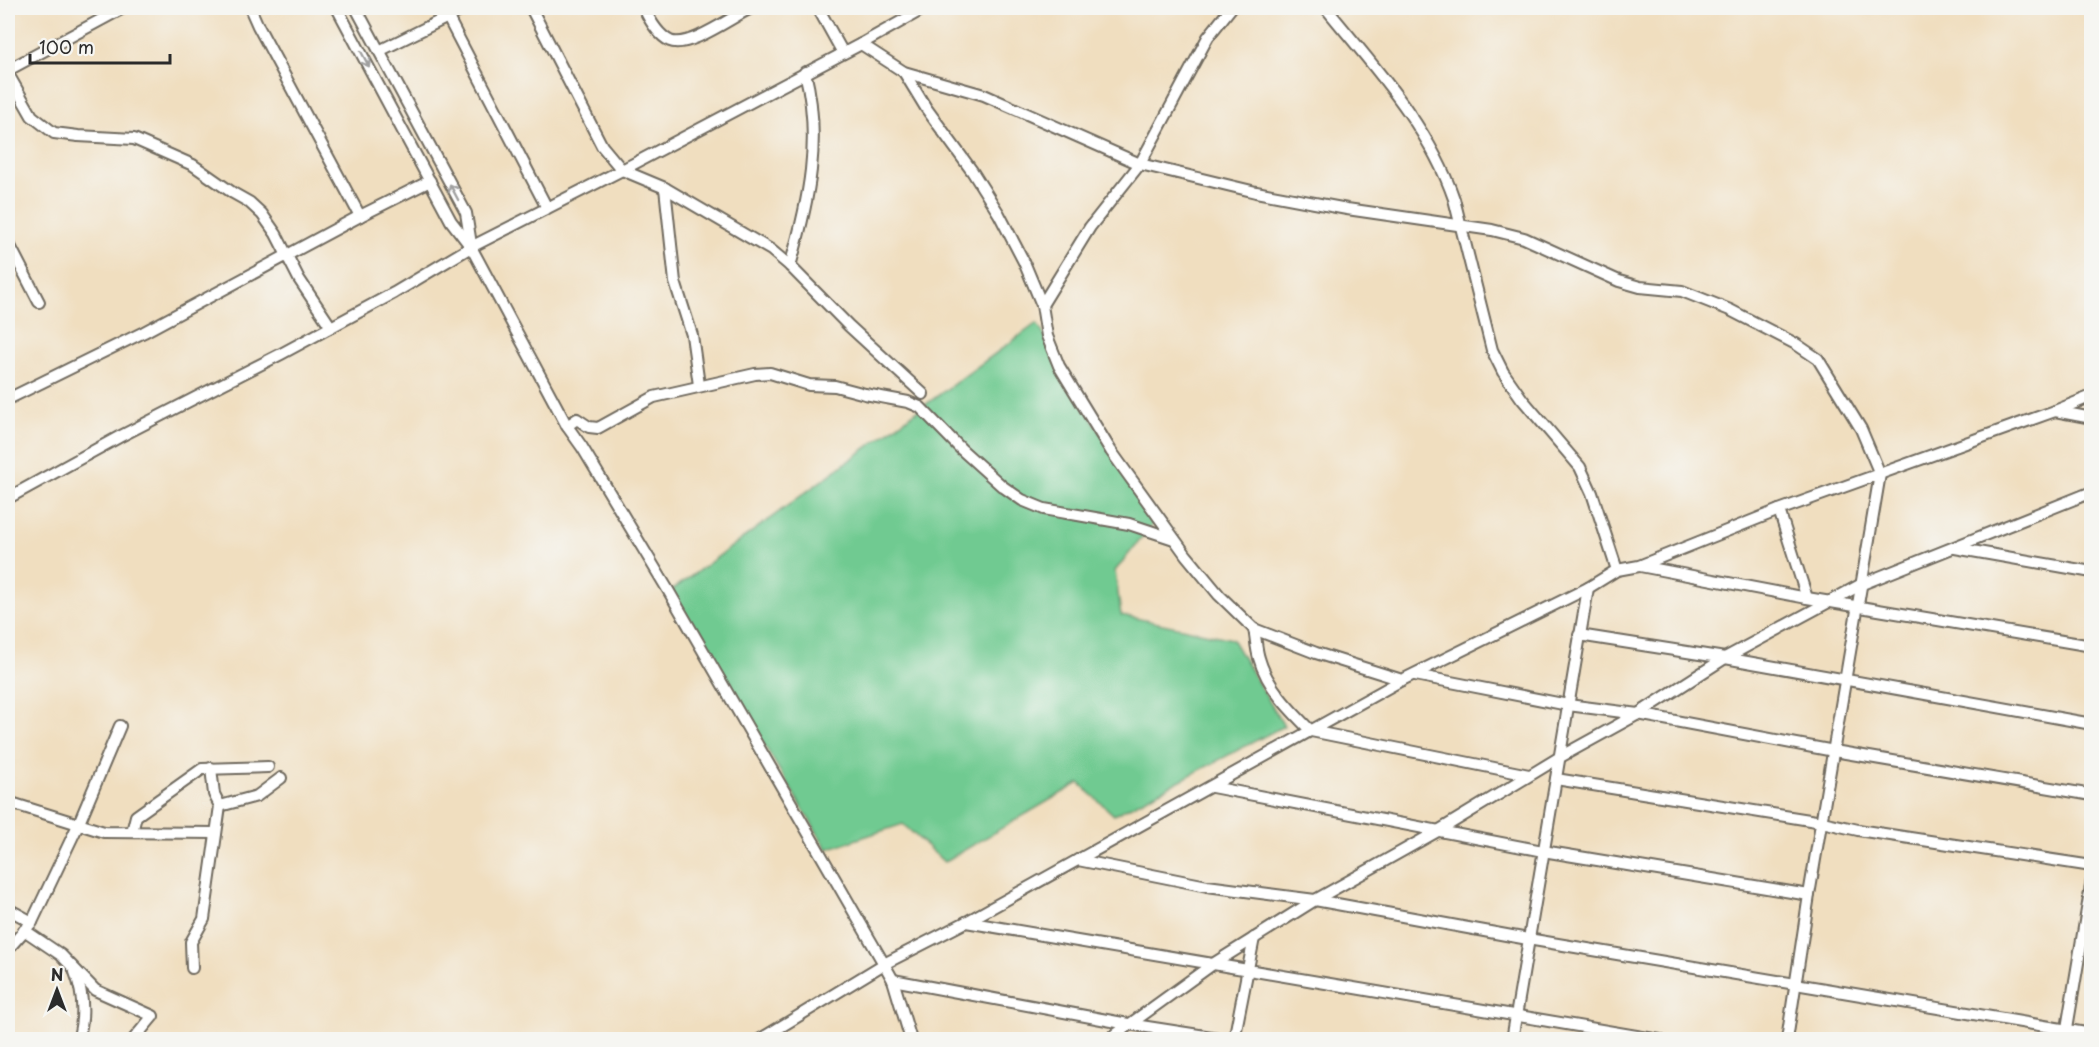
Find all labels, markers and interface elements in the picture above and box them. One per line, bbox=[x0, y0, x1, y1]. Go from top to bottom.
scale bar bbox=[30, 27, 170, 65]
text: 100 m bbox=[39, 33, 94, 60]
one-way arrow bbox=[359, 50, 371, 67]
one-way arrow bbox=[448, 183, 459, 201]
north arrow bbox=[27, 960, 87, 1020]
text: N bbox=[51, 962, 63, 986]

